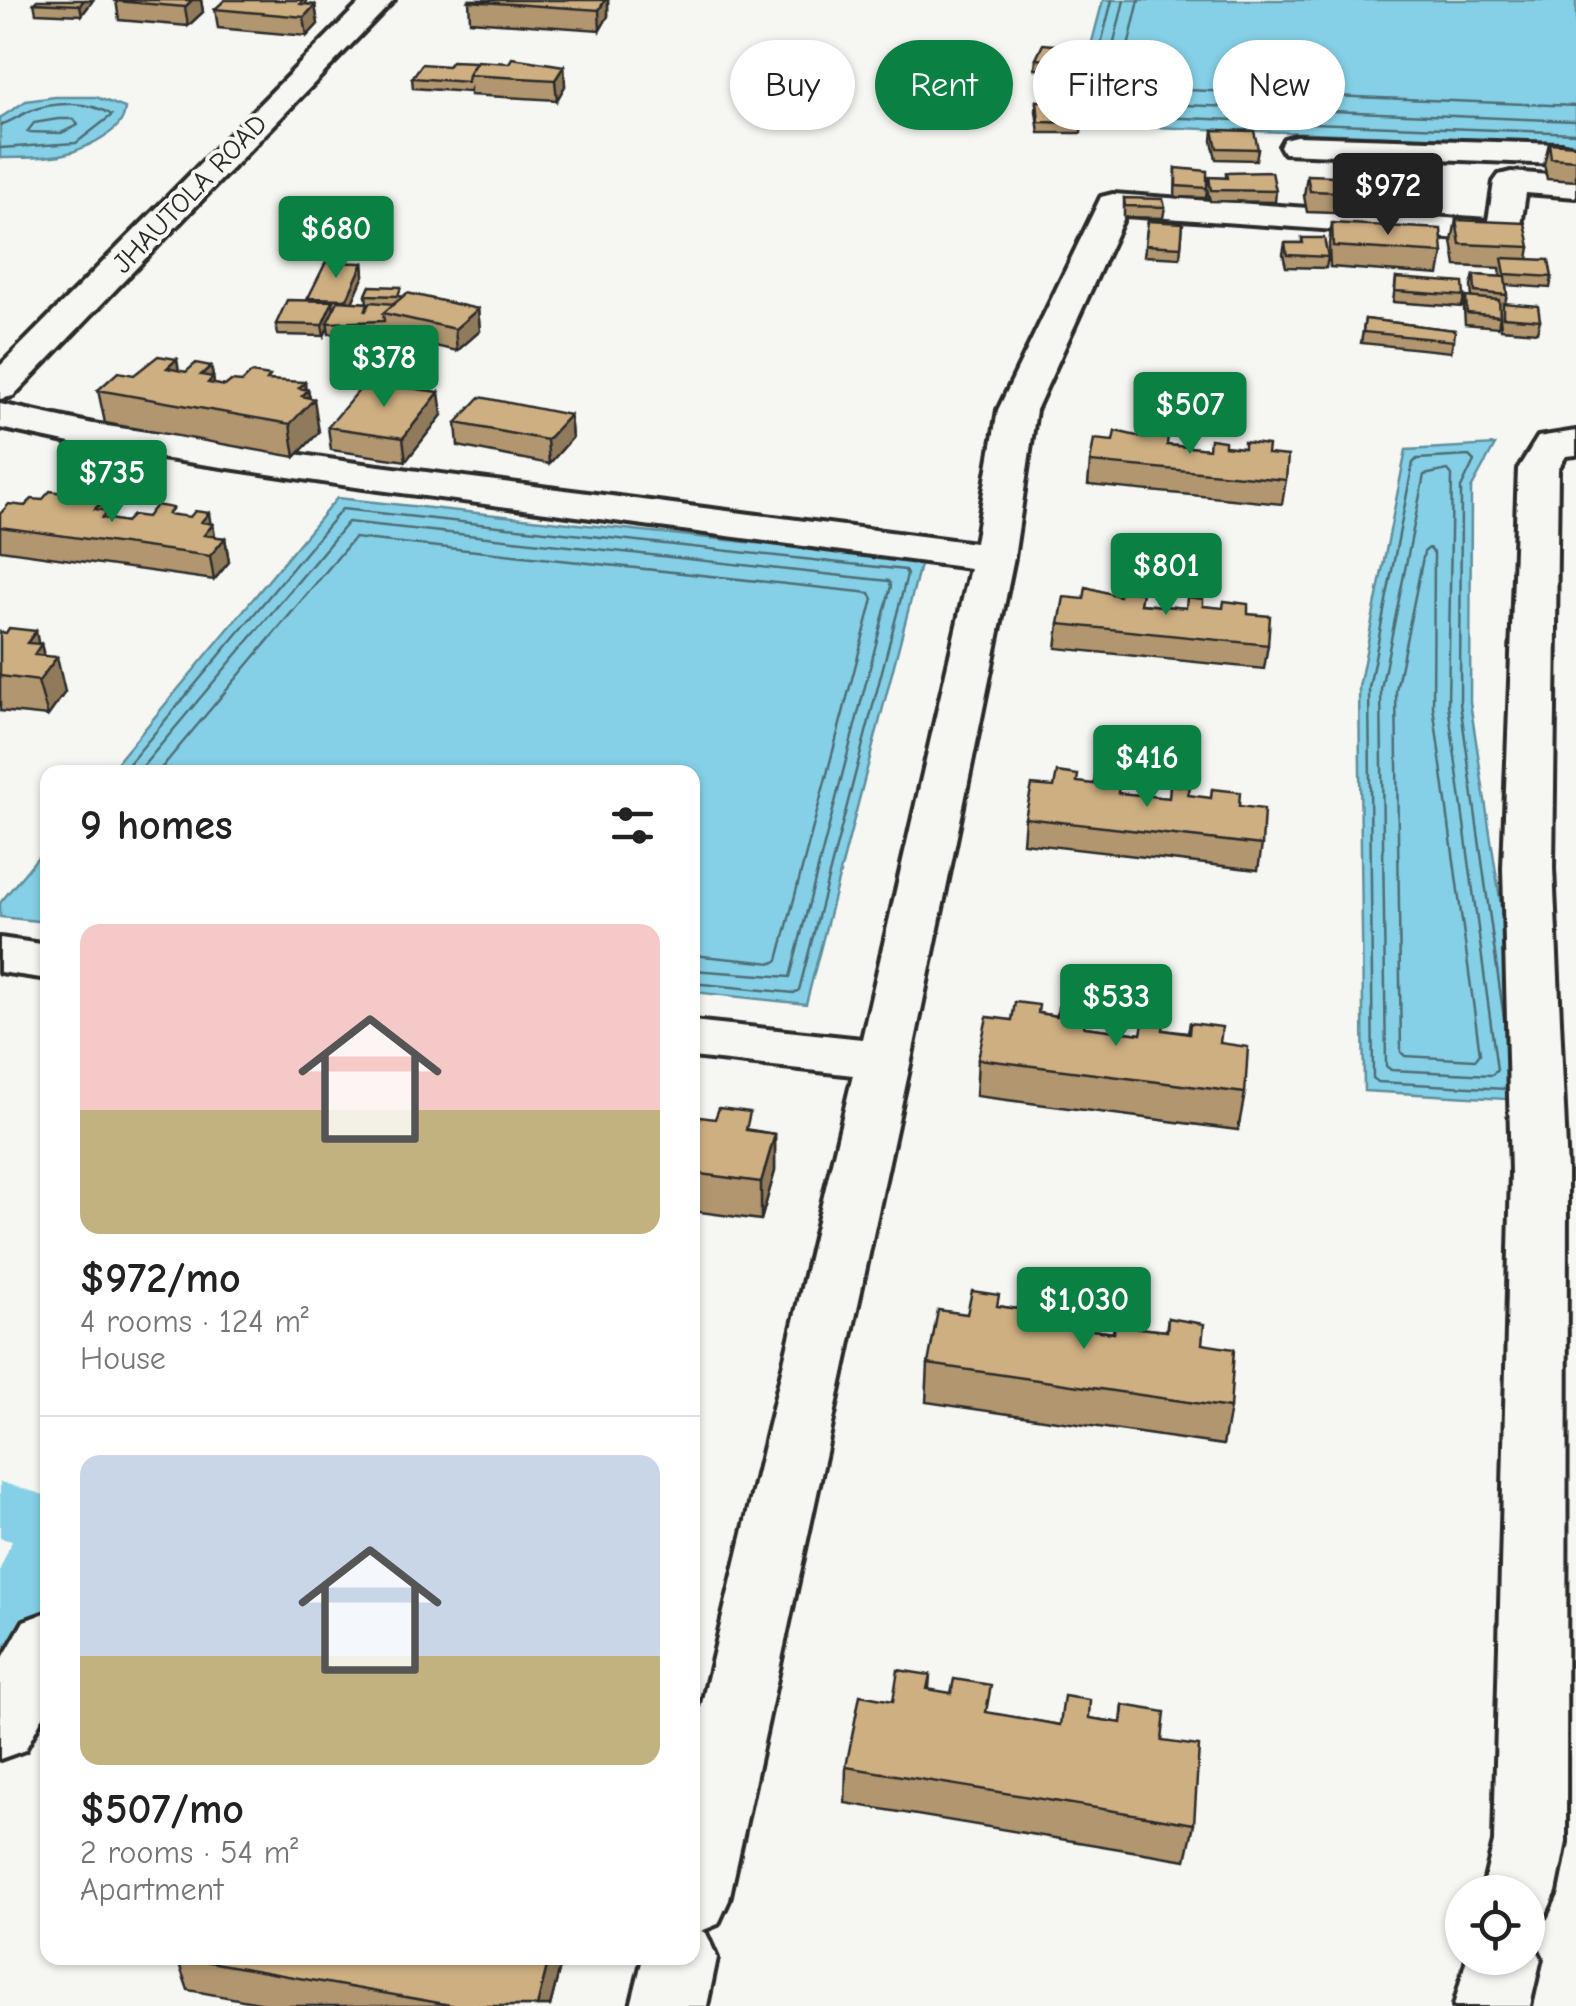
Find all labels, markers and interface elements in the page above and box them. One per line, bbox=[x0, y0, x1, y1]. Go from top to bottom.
chip: Buy bbox=[730, 40, 855, 130]
chip: Rent bbox=[875, 40, 1013, 130]
chip: Filters bbox=[1033, 40, 1193, 130]
chip: New bbox=[1213, 40, 1345, 130]
street label: JHAUTOLA ROAD bbox=[106, 108, 273, 280]
pin: $972 bbox=[1329, 153, 1447, 238]
text: $972 bbox=[1355, 167, 1421, 204]
pin: $680 bbox=[277, 196, 395, 281]
text: $680 bbox=[301, 210, 371, 247]
pin: $378 bbox=[325, 325, 443, 410]
text: $378 bbox=[352, 339, 416, 376]
pin: $507 bbox=[1131, 372, 1249, 457]
text: $507 bbox=[1156, 386, 1224, 423]
pin: $735 bbox=[53, 440, 171, 525]
text: $735 bbox=[79, 454, 145, 491]
pin: $801 bbox=[1107, 533, 1225, 618]
text: $801 bbox=[1133, 547, 1199, 584]
pin: $416 bbox=[1088, 725, 1206, 810]
text: $416 bbox=[1115, 739, 1179, 776]
icon: filters bbox=[605, 798, 660, 853]
text: 9 homes bbox=[80, 801, 233, 850]
pin: $533 bbox=[1057, 964, 1175, 1049]
text: $533 bbox=[1082, 978, 1150, 1015]
icon: home bbox=[280, 989, 460, 1169]
text: $972/mo bbox=[80, 1254, 241, 1303]
pin: $1,030 bbox=[1003, 1267, 1165, 1352]
text: $1,030 bbox=[1039, 1281, 1129, 1318]
text: 4 rooms · 124 m² bbox=[80, 1303, 309, 1340]
text: House bbox=[80, 1340, 166, 1377]
icon: home bbox=[280, 1520, 460, 1700]
text: $507/mo bbox=[80, 1785, 244, 1834]
text: 2 rooms · 54 m² bbox=[80, 1834, 298, 1871]
text: Apartment bbox=[80, 1871, 223, 1908]
map controls bbox=[1445, 1875, 1545, 1975]
button: locate bbox=[1445, 1875, 1545, 1975]

